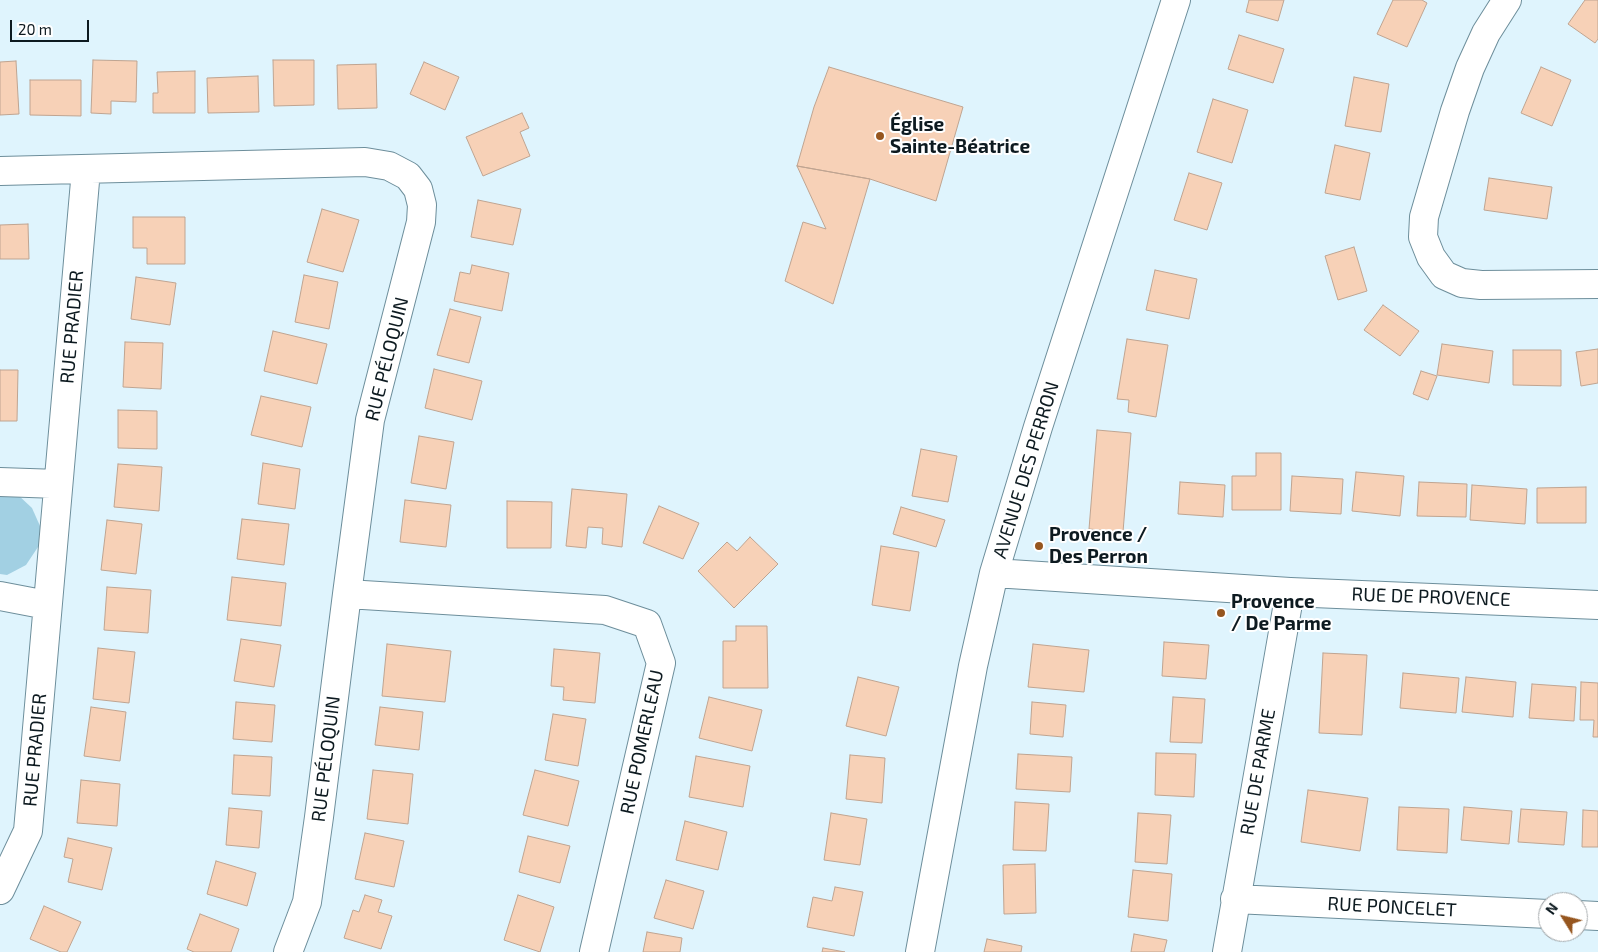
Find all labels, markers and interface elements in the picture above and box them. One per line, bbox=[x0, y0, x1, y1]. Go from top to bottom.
scale bar bbox=[12, 10, 91, 42]
text: 20 m bbox=[18, 20, 52, 38]
place label: Église Sainte-Béatrice bbox=[890, 114, 1030, 158]
marker: Église Sainte-Béatrice bbox=[874, 130, 886, 142]
street label: RUE PRADIER bbox=[56, 269, 88, 385]
street label: RUE PÉLOQUIN bbox=[361, 295, 413, 423]
street label: AVENUE DES PERRON bbox=[988, 379, 1064, 561]
place label: Provence / Des Perron bbox=[1049, 524, 1148, 568]
marker: Provence / Des Perron bbox=[1033, 540, 1045, 552]
street label: RUE DE PROVENCE bbox=[1351, 583, 1511, 611]
place label: Provence / De Parme bbox=[1231, 591, 1331, 635]
marker: Provence / De Parme bbox=[1215, 607, 1227, 619]
street label: RUE POMERLEAU bbox=[616, 668, 668, 816]
street label: RUE PRADIER bbox=[19, 692, 51, 808]
street label: RUE PÉLOQUIN bbox=[307, 695, 345, 823]
street label: RUE DE PARME bbox=[1236, 707, 1280, 837]
street label: RUE PONCELET bbox=[1327, 892, 1457, 922]
north arrow bbox=[1538, 892, 1588, 942]
text: N bbox=[1541, 899, 1561, 918]

